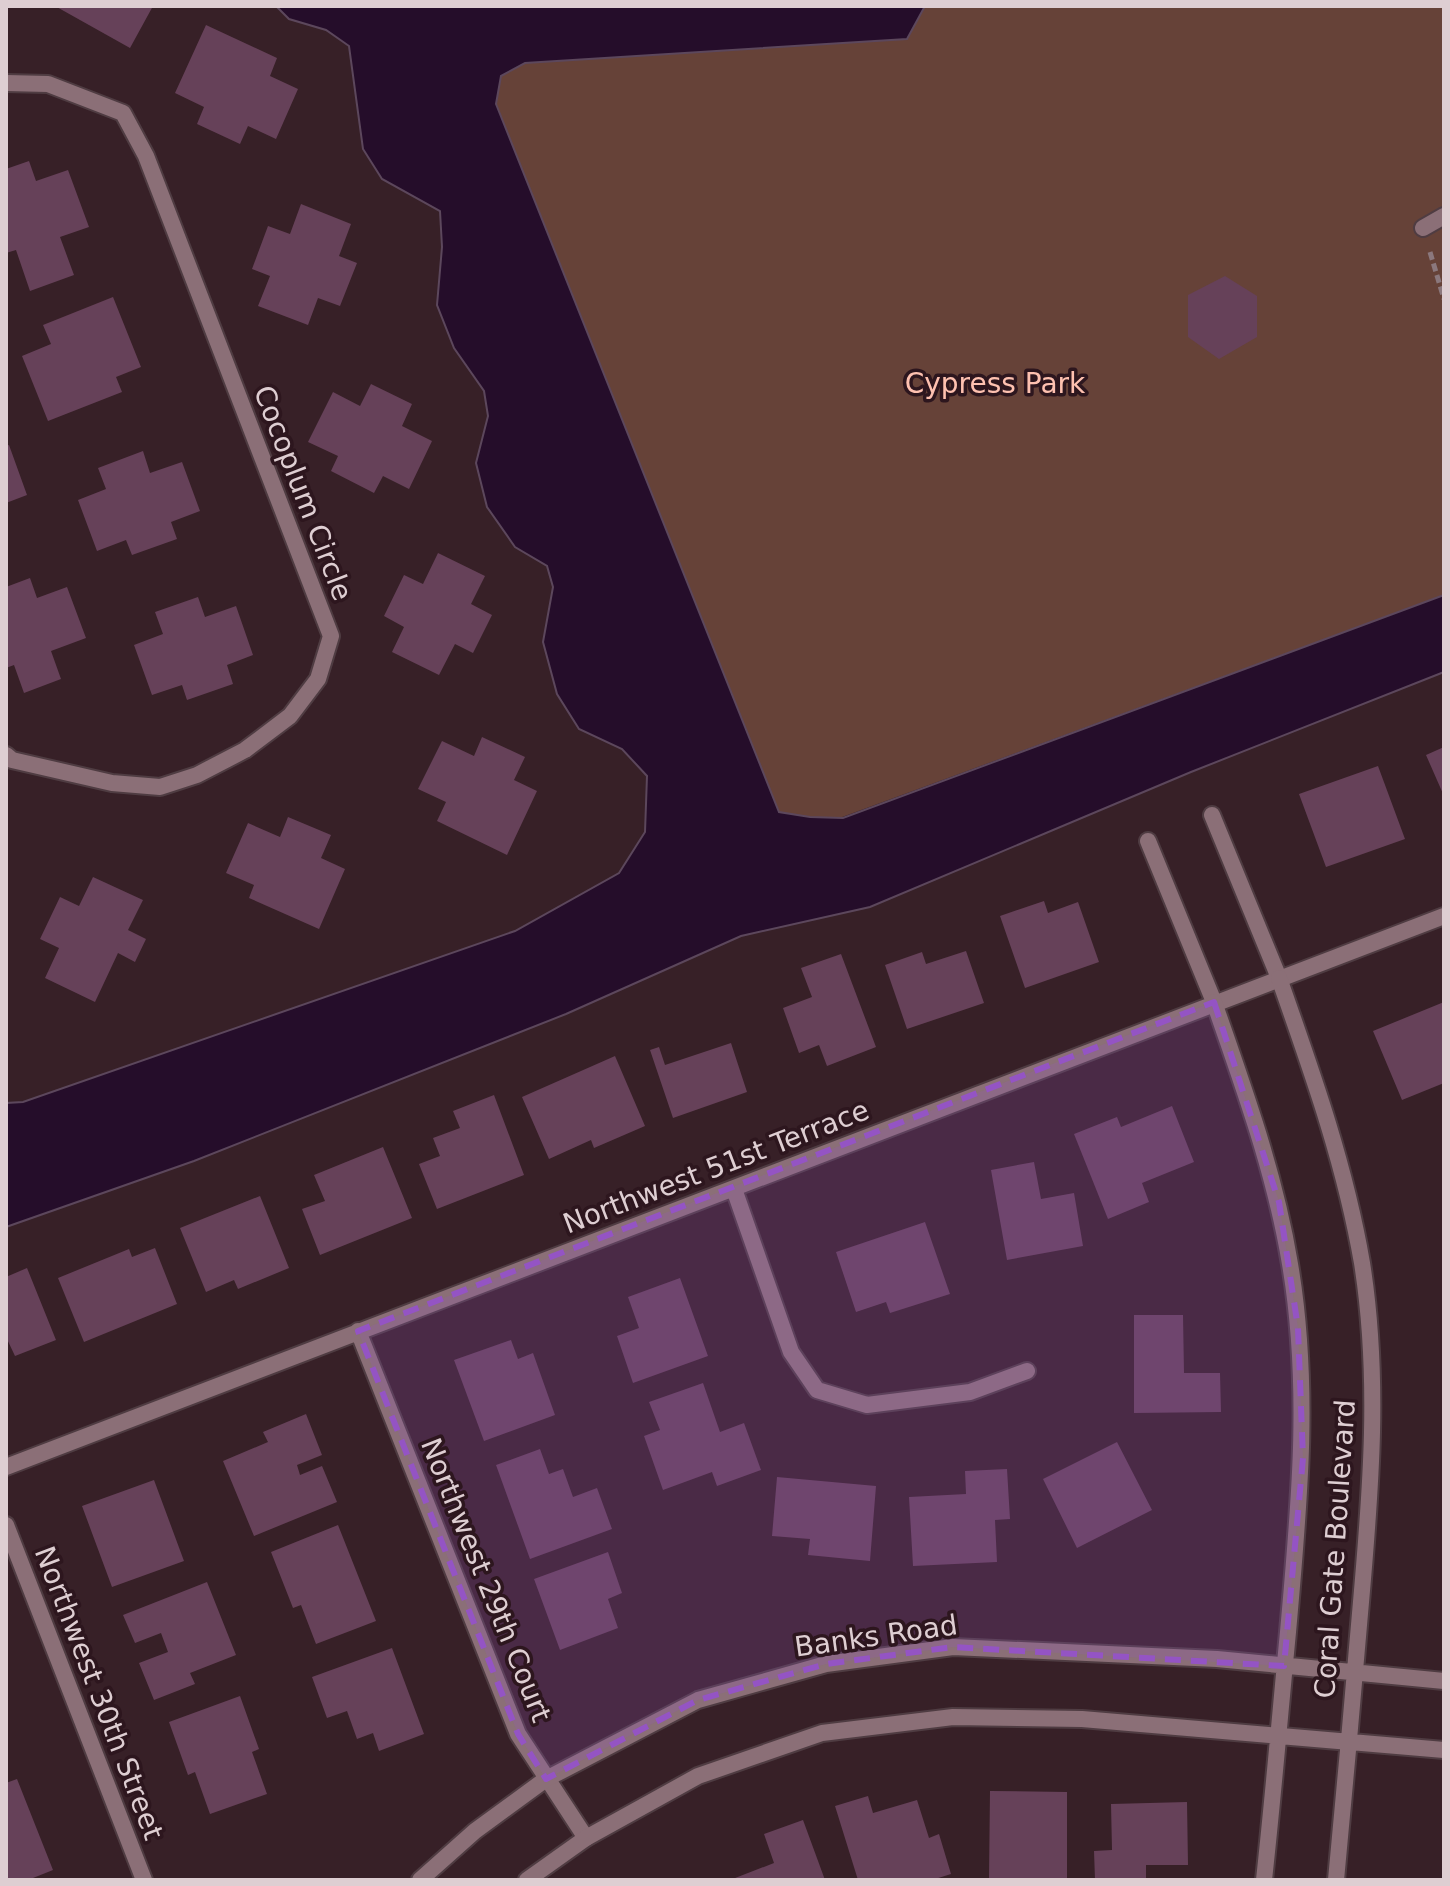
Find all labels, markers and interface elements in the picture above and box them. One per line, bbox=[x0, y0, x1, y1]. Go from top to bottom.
park label: Cypress Park bbox=[905, 367, 1086, 400]
street label: Cocoplum Circle bbox=[247, 381, 359, 605]
street label: Northwest 51st Terrace bbox=[558, 1093, 874, 1241]
street label: Coral Gate Boulevard bbox=[1308, 1398, 1362, 1700]
street label: Northwest 29th Court bbox=[414, 1433, 558, 1727]
street label: Northwest 30th Street bbox=[28, 1542, 170, 1844]
street label: Banks Road bbox=[792, 1608, 960, 1664]

